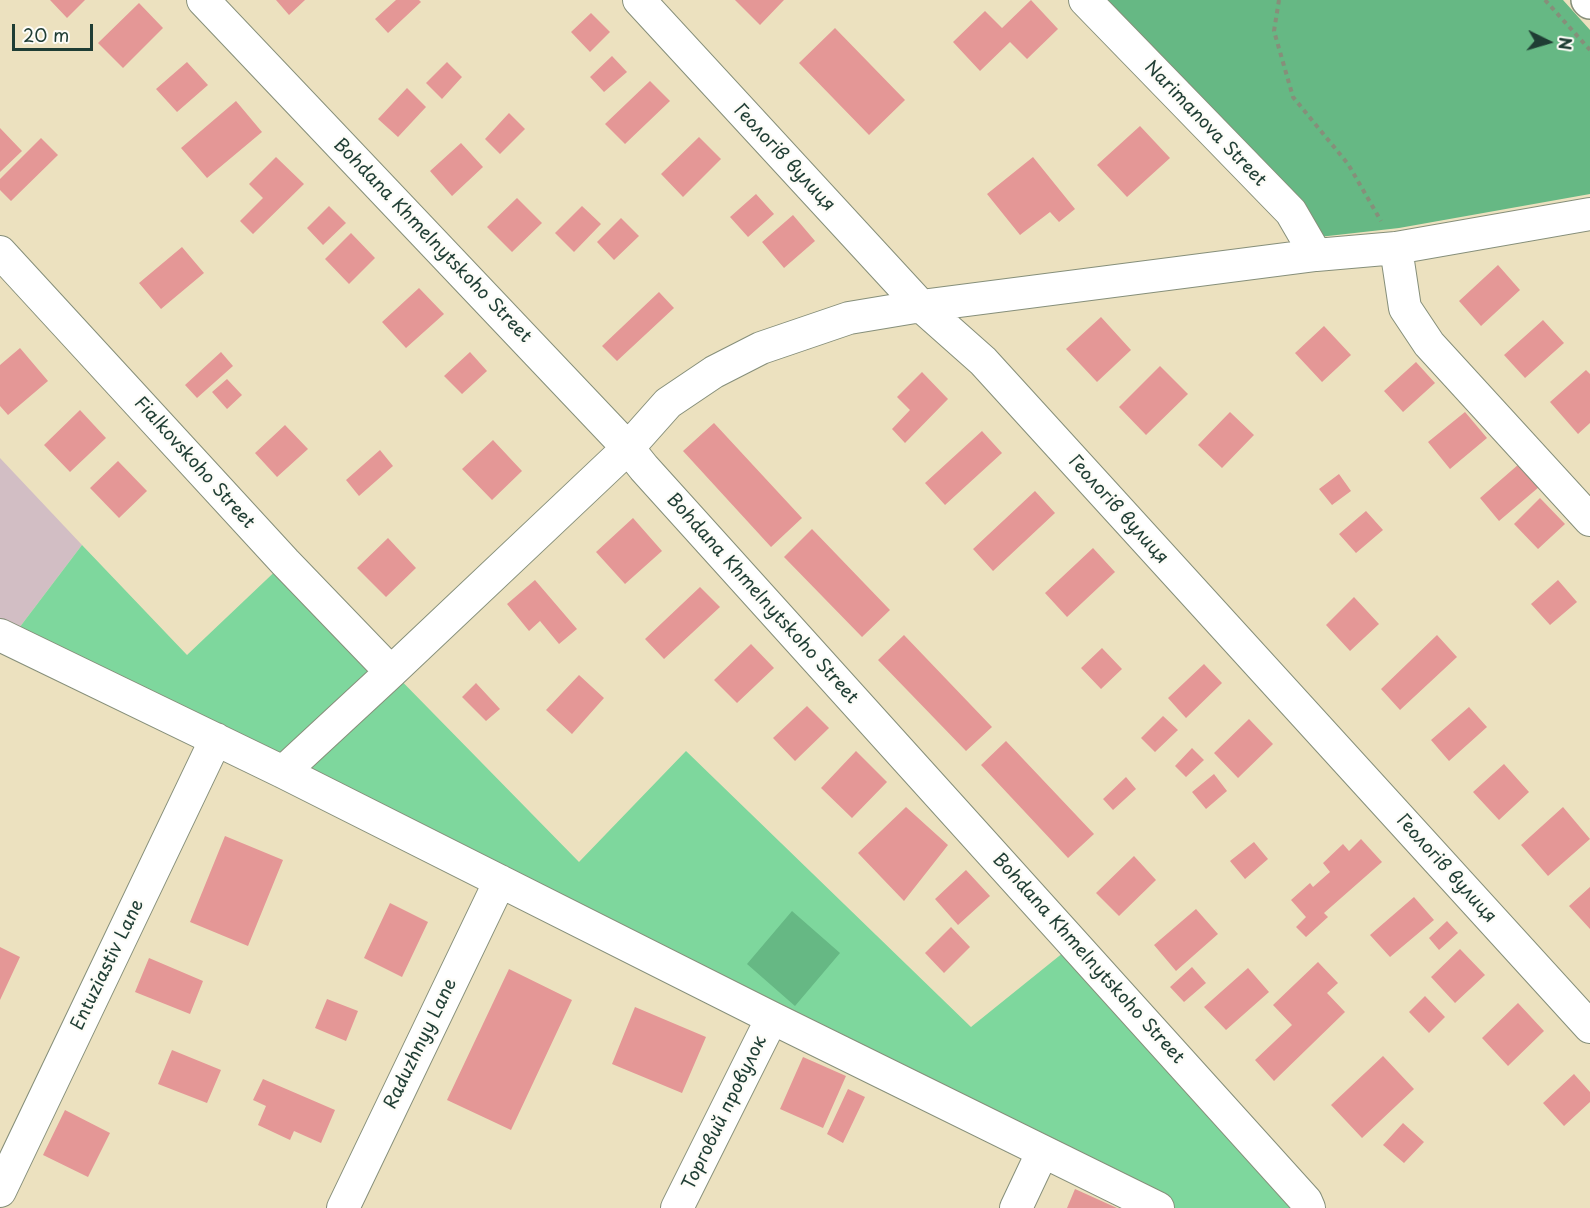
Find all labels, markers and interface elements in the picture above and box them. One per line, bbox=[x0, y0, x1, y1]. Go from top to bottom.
scale bar bbox=[15, 12, 96, 50]
north arrow bbox=[1518, 12, 1578, 72]
text: 20 m bbox=[23, 21, 69, 48]
text: N bbox=[1553, 36, 1578, 51]
street label: Narimanova Street bbox=[1140, 57, 1270, 191]
street label: Геологів вулиця bbox=[729, 100, 839, 216]
street label: Bohdana Khmelnytskoho Street bbox=[328, 134, 536, 348]
street label: Fialkovskoho Street bbox=[129, 393, 259, 533]
street label: Геологів вулиця bbox=[1064, 451, 1172, 569]
street label: Bohdana Khmelnytskoho Street bbox=[662, 489, 862, 709]
street label: Геологів вулиця bbox=[1392, 810, 1500, 928]
street label: Bohdana Khmelnytskoho Street bbox=[988, 849, 1188, 1069]
street label: Entuziastiv Lane bbox=[67, 896, 149, 1034]
street label: Raduzhnyy Lane bbox=[380, 975, 462, 1113]
street label: Торговий провулок bbox=[678, 1032, 772, 1194]

